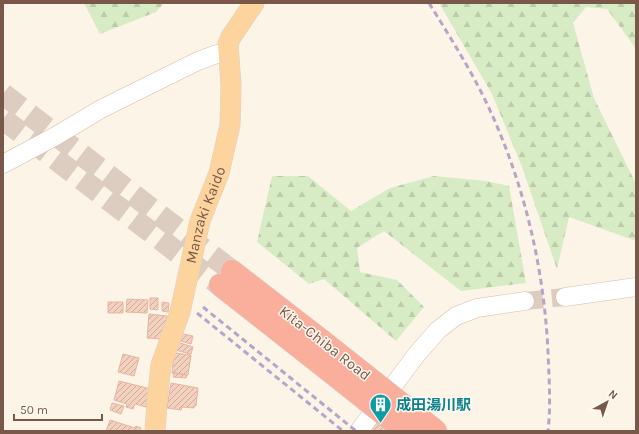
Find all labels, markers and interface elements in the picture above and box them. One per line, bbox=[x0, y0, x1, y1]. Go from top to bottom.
street label: Manzaki Kaido bbox=[182, 165, 229, 265]
street label: Kita-Chiba Road bbox=[276, 302, 374, 384]
north arrow bbox=[587, 382, 627, 422]
text: N bbox=[606, 387, 620, 402]
building icon: 成田湯川駅 bbox=[367, 392, 393, 425]
scale bar bbox=[14, 396, 102, 422]
place label: 成田湯川駅 bbox=[396, 396, 471, 414]
text: 50 m bbox=[20, 403, 48, 417]

